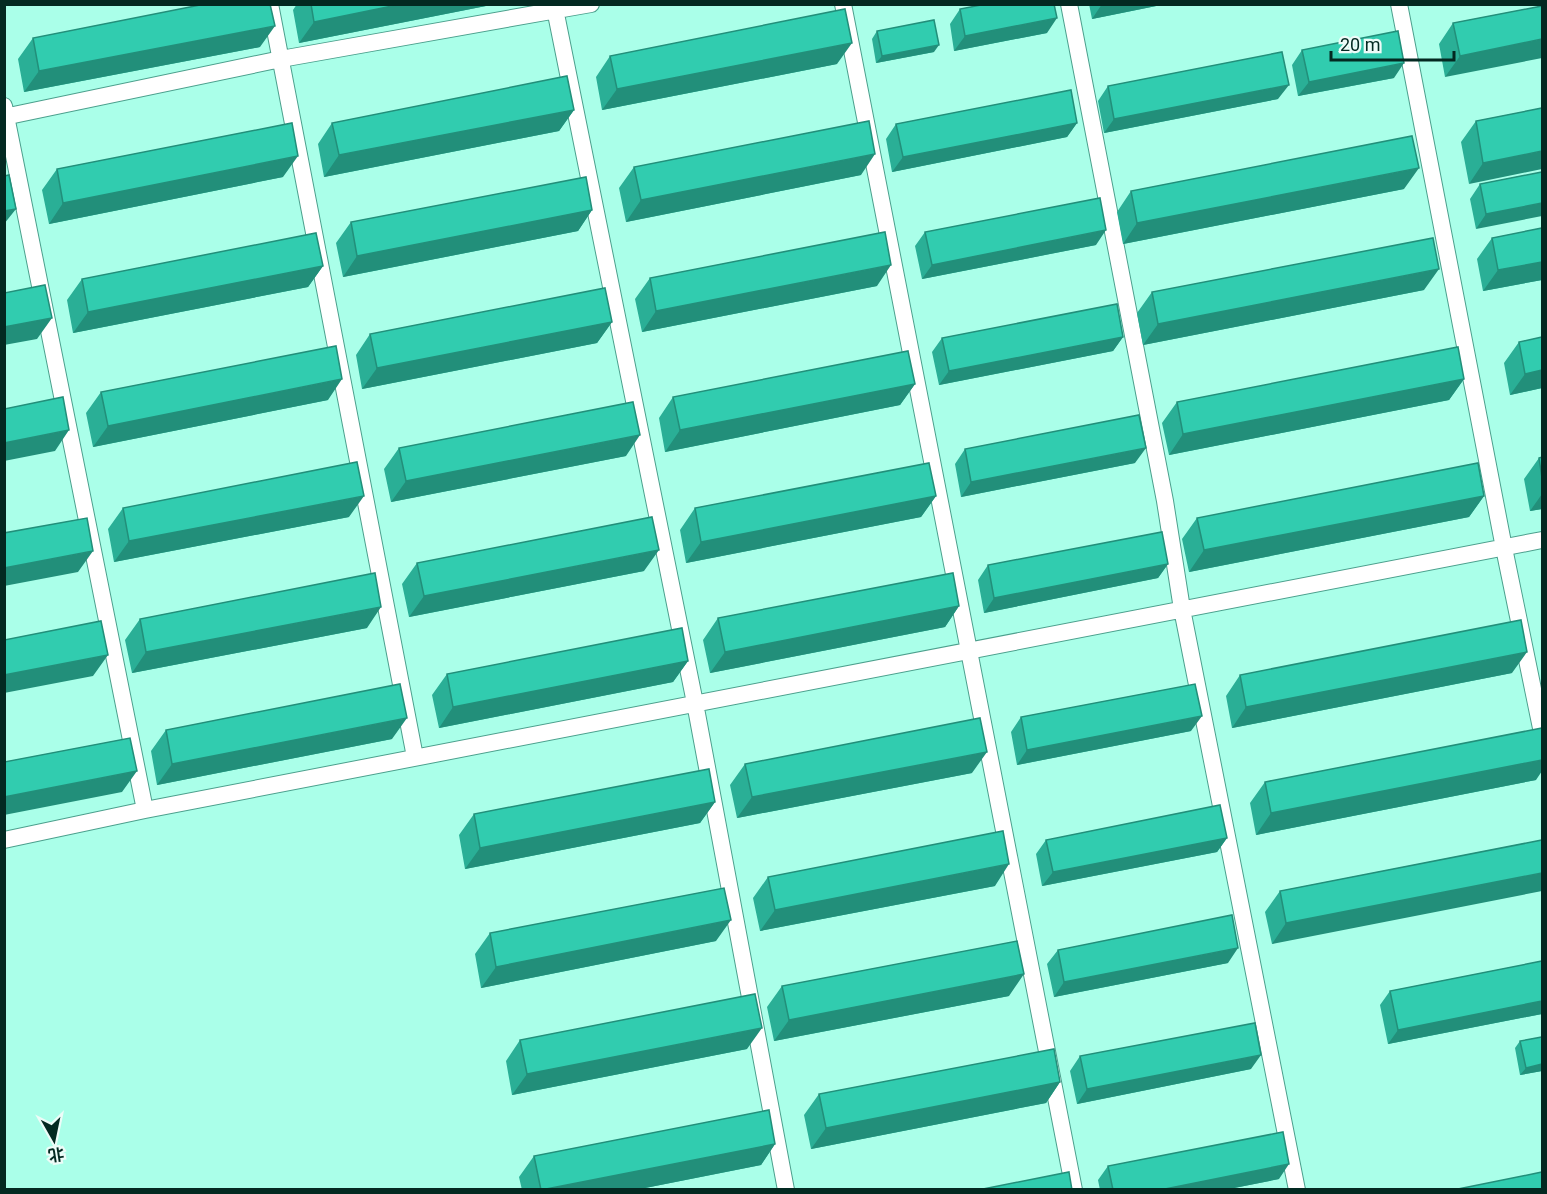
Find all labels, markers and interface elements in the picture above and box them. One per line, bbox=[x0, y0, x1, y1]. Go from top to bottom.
scale bar bbox=[1331, 24, 1454, 62]
text: 20 m bbox=[1340, 34, 1380, 55]
north arrow bbox=[24, 1110, 84, 1170]
text: 北 bbox=[47, 1144, 66, 1165]

